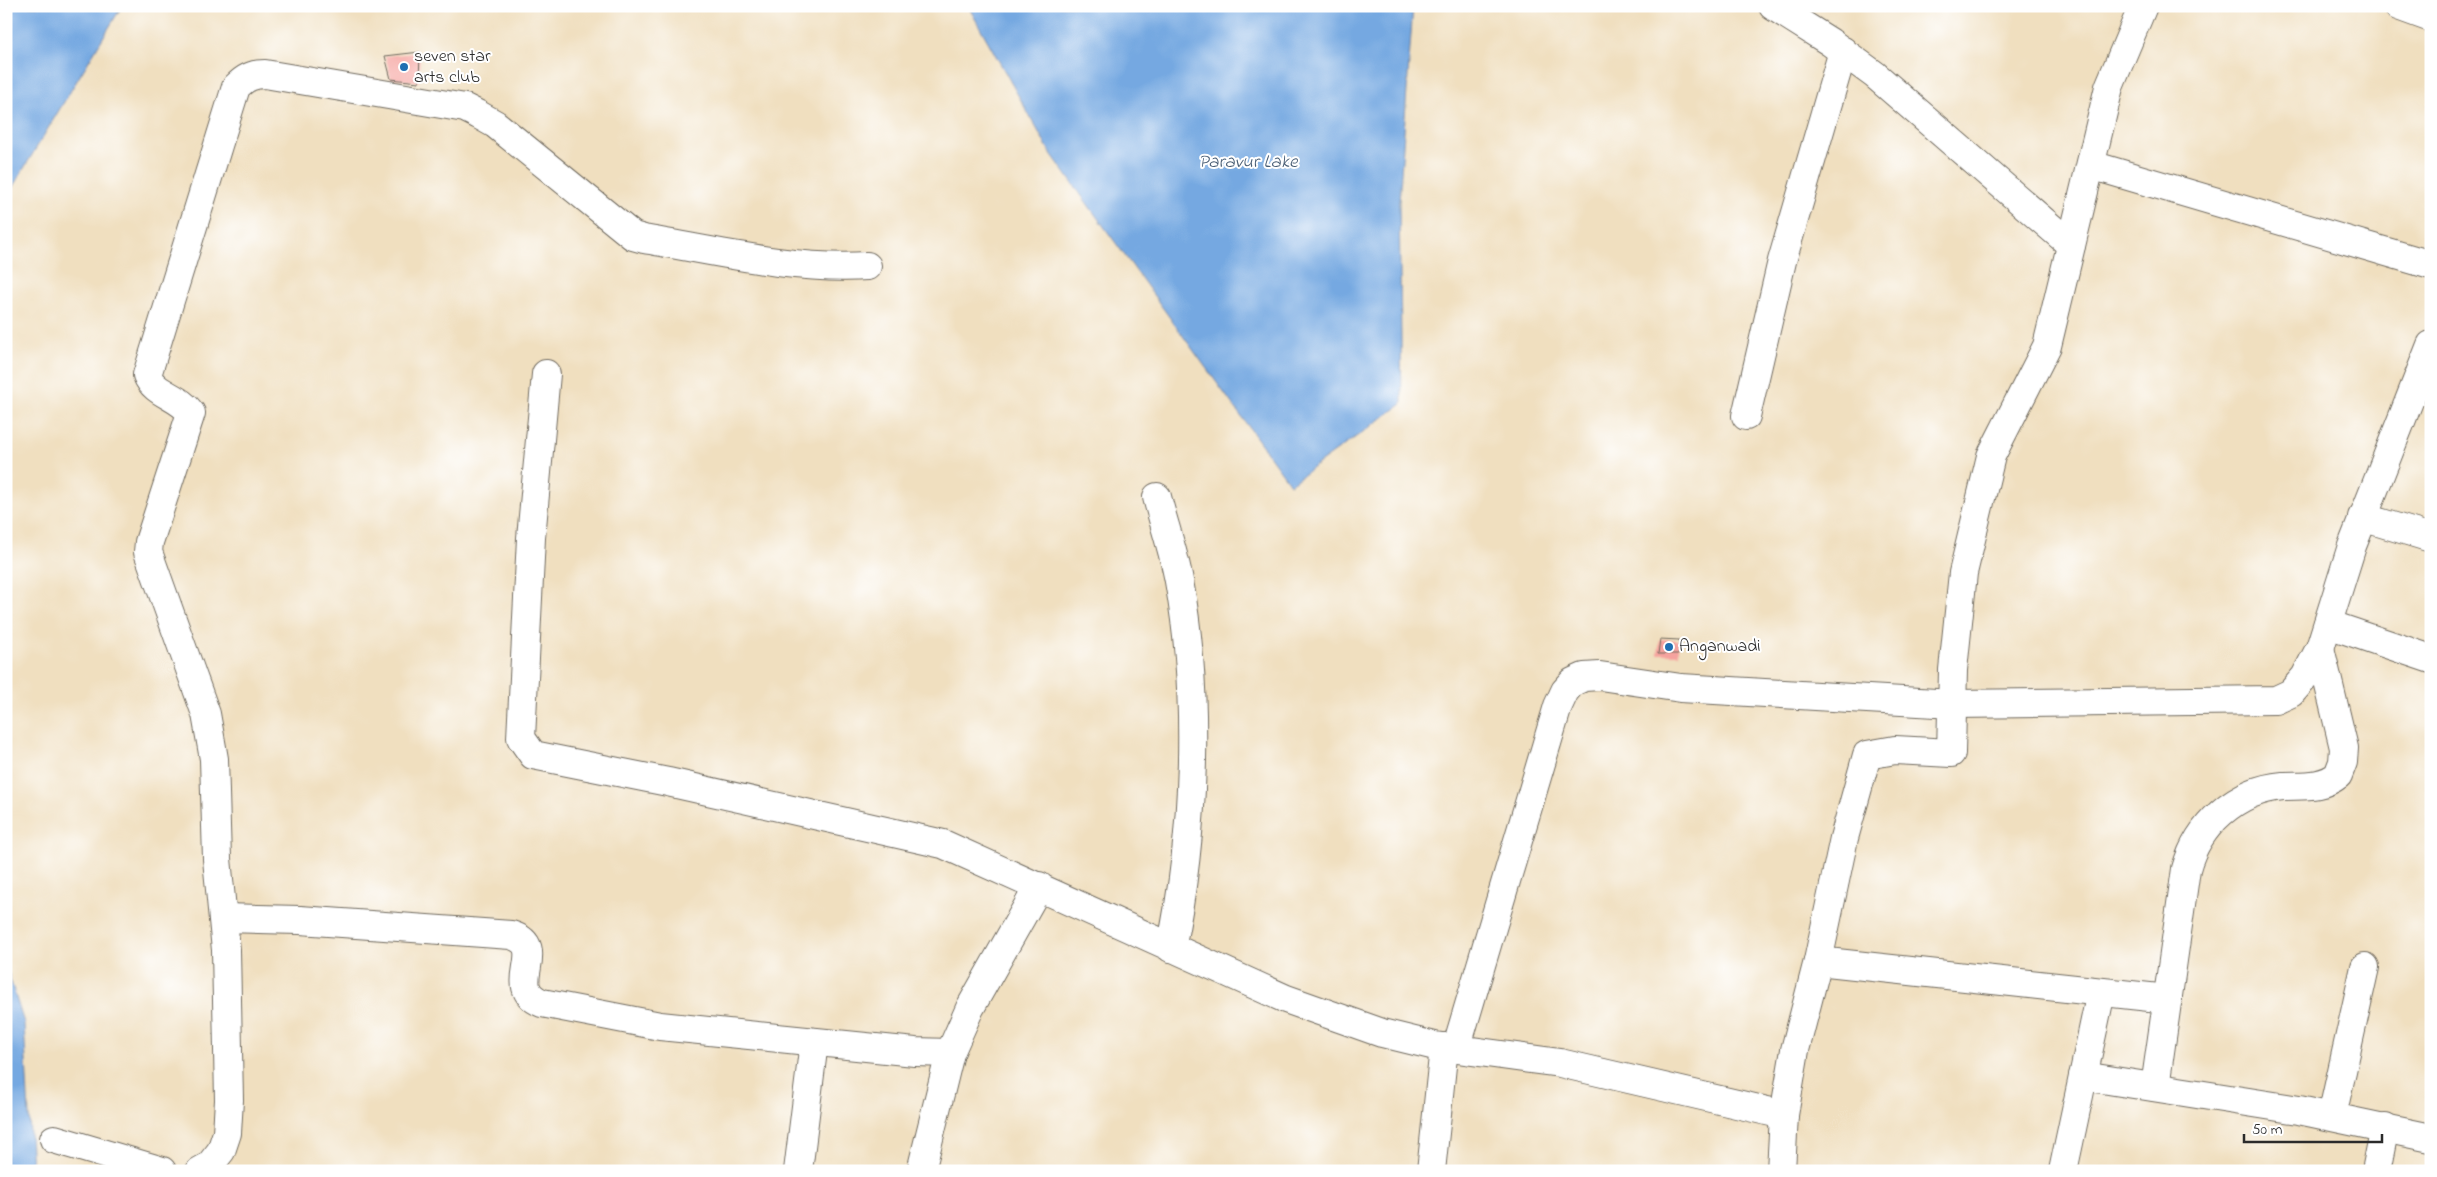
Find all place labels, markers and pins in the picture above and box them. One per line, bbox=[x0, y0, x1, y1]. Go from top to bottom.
place label: seven star arts club bbox=[414, 44, 491, 91]
marker: seven star arts club bbox=[398, 61, 410, 73]
place label: Anganwadi bbox=[1679, 634, 1761, 661]
marker: Anganwadi bbox=[1663, 641, 1675, 653]

